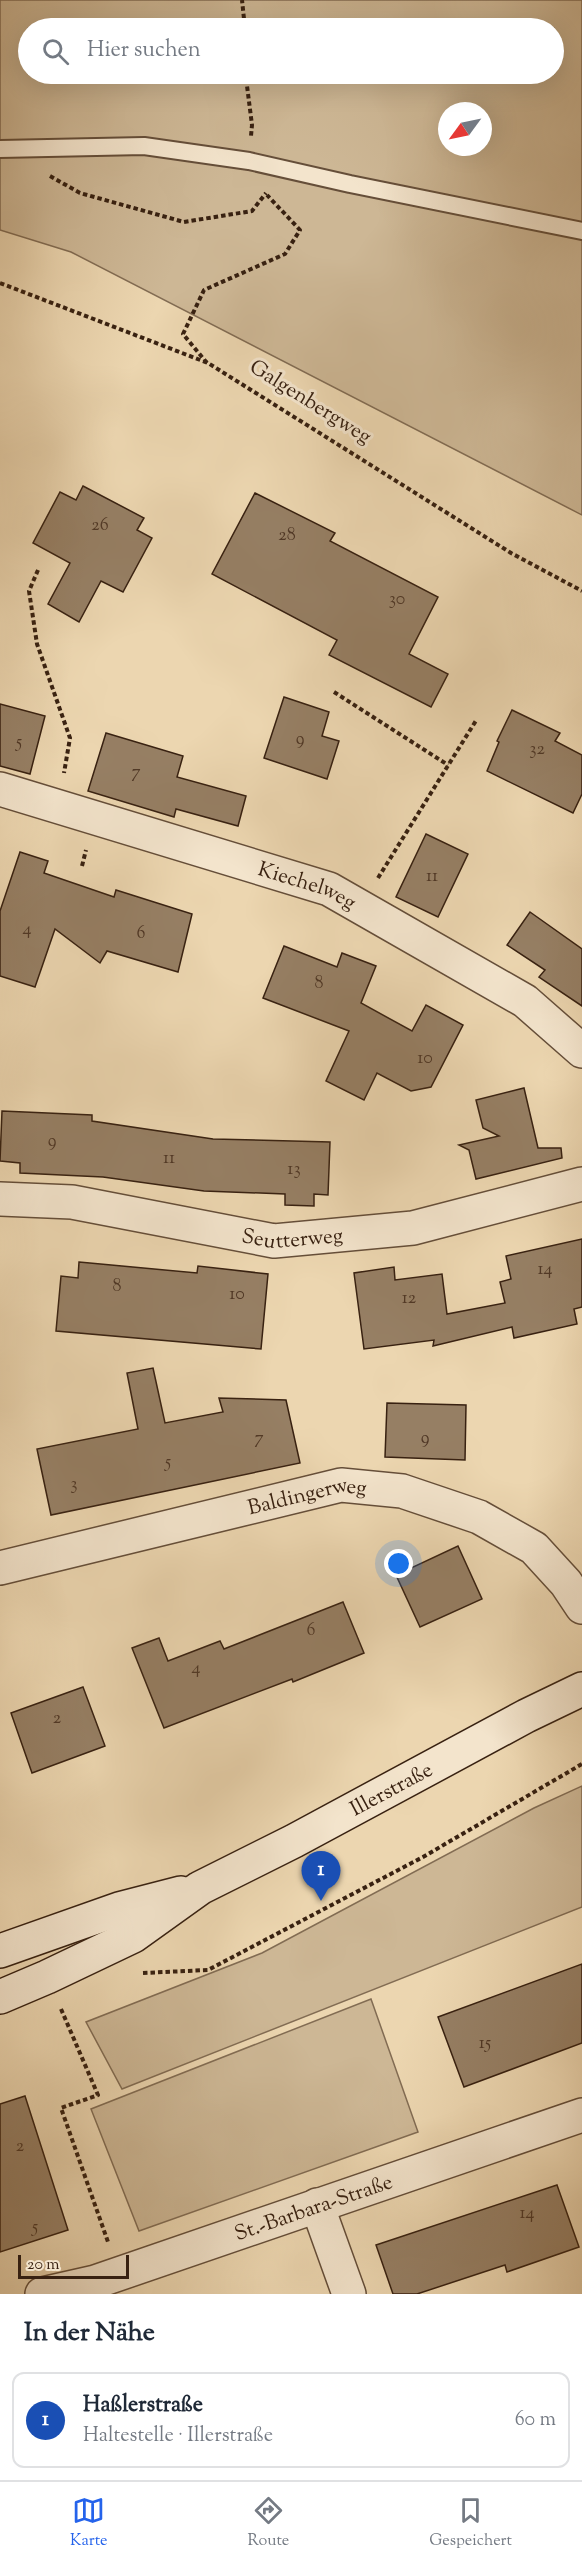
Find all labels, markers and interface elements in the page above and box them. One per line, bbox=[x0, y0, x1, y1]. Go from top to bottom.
search box bbox=[18, 18, 564, 84]
icon: search bbox=[39, 35, 72, 68]
text: Hier suchen bbox=[87, 35, 201, 67]
north arrow bbox=[438, 102, 492, 156]
street label: Galgenbergweg bbox=[243, 353, 377, 452]
house number: 26 bbox=[91, 513, 109, 539]
house number: 28 bbox=[278, 523, 296, 549]
house number: 30 bbox=[389, 587, 405, 613]
house number: 9 bbox=[296, 727, 305, 753]
house number: 5 bbox=[15, 730, 22, 756]
house number: 32 bbox=[529, 737, 545, 763]
house number: 7 bbox=[131, 760, 141, 786]
street label: Kiechelweg bbox=[254, 855, 361, 918]
house number: 11 bbox=[426, 864, 438, 890]
house number: 4 bbox=[22, 917, 32, 943]
house number: 6 bbox=[137, 921, 146, 947]
house number: 8 bbox=[315, 971, 324, 997]
house number: 10 bbox=[417, 1046, 433, 1072]
house number: 9 bbox=[48, 1129, 57, 1155]
house number: 11 bbox=[163, 1146, 175, 1172]
house number: 13 bbox=[287, 1157, 301, 1183]
street label: Seutterweg bbox=[239, 1222, 344, 1258]
house number: 14 bbox=[537, 1257, 553, 1283]
house number: 8 bbox=[113, 1274, 122, 1300]
house number: 10 bbox=[229, 1282, 245, 1308]
house number: 12 bbox=[402, 1286, 417, 1312]
house number: 7 bbox=[254, 1426, 264, 1452]
house number: 9 bbox=[421, 1426, 430, 1452]
house number: 5 bbox=[164, 1450, 171, 1476]
street label: Baldingerweg bbox=[245, 1471, 368, 1524]
house number: 3 bbox=[70, 1472, 78, 1498]
your location bbox=[384, 1549, 413, 1578]
house number: 6 bbox=[307, 1618, 316, 1644]
house number: 4 bbox=[191, 1656, 201, 1682]
house number: 2 bbox=[53, 1706, 62, 1732]
street label: Illerstraße bbox=[345, 1756, 439, 1825]
pin: 1 bbox=[302, 1852, 340, 1901]
house number: 15 bbox=[479, 2031, 491, 2057]
house number: 2 bbox=[16, 2134, 25, 2160]
street label: St.-Barbara-Straße bbox=[231, 2168, 397, 2250]
house number: 14 bbox=[519, 2201, 535, 2227]
house number: 5 bbox=[31, 2215, 38, 2241]
scale bar bbox=[18, 2252, 129, 2280]
text: 20 m bbox=[27, 2254, 60, 2277]
text: In der Nähe bbox=[24, 2315, 155, 2352]
text: Haßlerstraße bbox=[83, 2390, 203, 2422]
text: 1 bbox=[42, 2406, 49, 2435]
text: 60 m bbox=[515, 2406, 556, 2435]
text: Haltestelle · Illerstraße bbox=[83, 2422, 273, 2451]
tab: Karte bbox=[70, 2494, 108, 2553]
tab: Route bbox=[247, 2494, 289, 2553]
tab: Gespeichert bbox=[429, 2494, 512, 2553]

